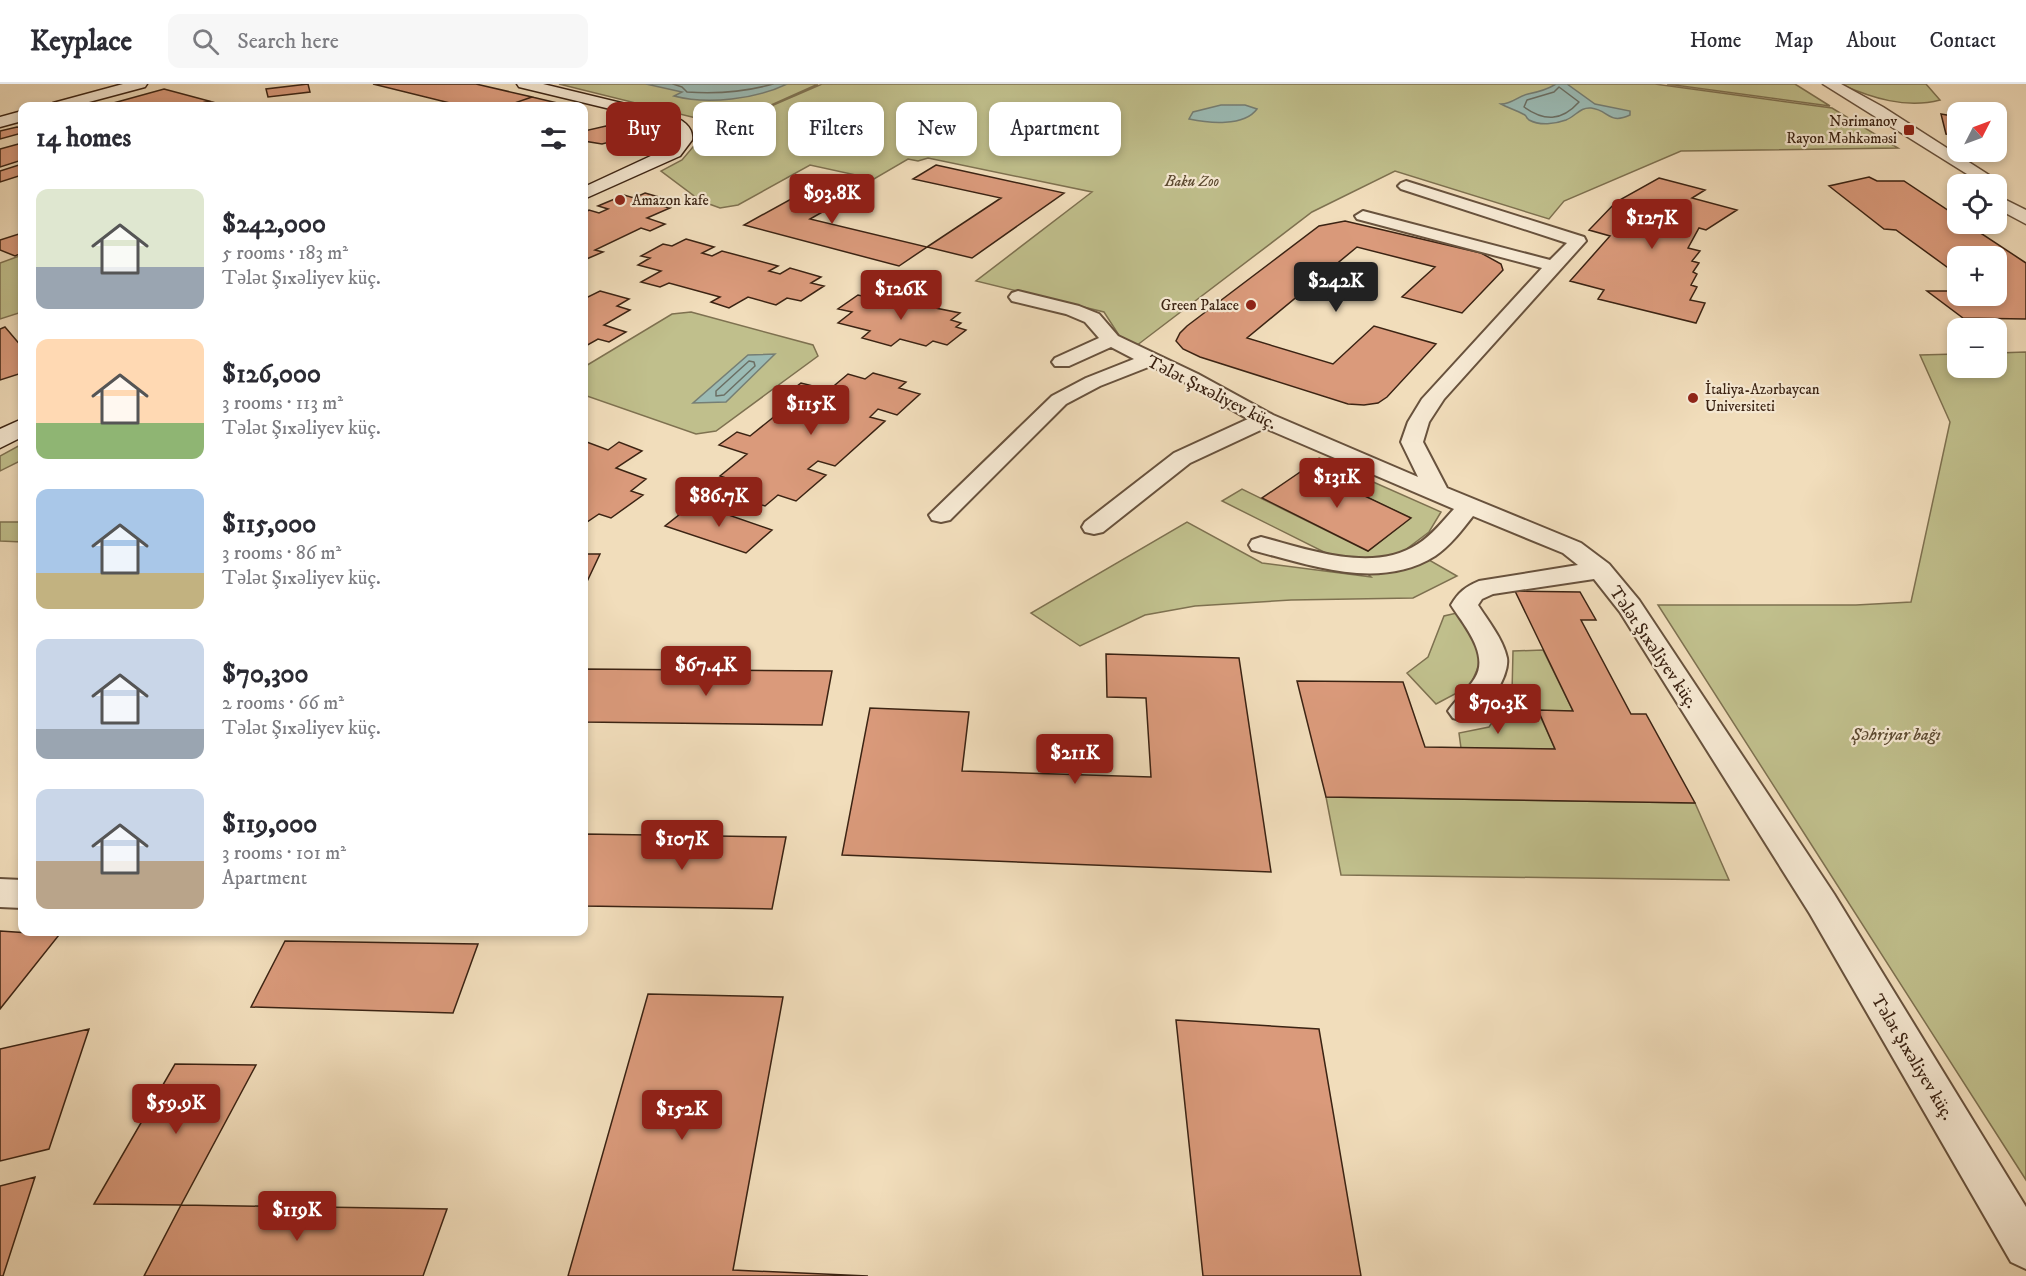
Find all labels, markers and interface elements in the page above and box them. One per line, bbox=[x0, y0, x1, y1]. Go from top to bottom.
search box bbox=[168, 14, 588, 68]
text: Keyplace bbox=[30, 24, 132, 59]
icon: search bbox=[189, 25, 222, 58]
text: Search here bbox=[237, 28, 339, 55]
text: Home bbox=[1690, 28, 1742, 54]
text: Map bbox=[1775, 28, 1813, 54]
text: About bbox=[1846, 28, 1897, 54]
text: Contact bbox=[1930, 28, 1996, 54]
chip: Buy bbox=[606, 102, 681, 156]
chip: Rent bbox=[693, 102, 776, 156]
chip: Filters bbox=[788, 102, 884, 156]
chip: New bbox=[896, 102, 977, 156]
chip: Apartment bbox=[989, 102, 1121, 156]
north arrow bbox=[1947, 102, 2007, 162]
map controls bbox=[1947, 102, 2007, 378]
place label: Nərimanov Rayon Məhkəməsi bbox=[1786, 112, 1897, 148]
text: 14 homes bbox=[36, 122, 131, 155]
icon: filters bbox=[537, 122, 570, 155]
marker: Nərimanov Rayon Məhkəməsi bbox=[1902, 123, 1916, 137]
park label: Baku Zoo bbox=[1164, 172, 1219, 191]
pin: $93.8K bbox=[783, 174, 881, 225]
button: locate bbox=[1947, 174, 2007, 234]
text: $93.8K bbox=[803, 181, 861, 206]
place label: Amazon kafe bbox=[632, 191, 709, 210]
marker: Amazon kafe bbox=[613, 193, 627, 207]
pin: $127K bbox=[1610, 199, 1694, 250]
text: $127K bbox=[1626, 206, 1678, 231]
text: $242,000 bbox=[222, 208, 326, 241]
icon: home bbox=[84, 213, 156, 285]
text: 5 rooms · 183 m² bbox=[222, 241, 348, 266]
button: + bbox=[1947, 246, 2007, 306]
pin: $242K bbox=[1294, 262, 1378, 313]
text: Tələt Şıxəliyev küç. bbox=[222, 266, 381, 291]
text: $242K bbox=[1308, 269, 1364, 294]
pin: $126K bbox=[859, 270, 943, 321]
text: $126K bbox=[875, 277, 927, 302]
place label: Green Palace bbox=[1161, 296, 1239, 315]
marker: Green Palace bbox=[1244, 298, 1258, 312]
button: − bbox=[1947, 318, 2007, 378]
street label: Tələt Şıxəliyev küç. bbox=[1143, 351, 1280, 435]
text: $126,000 bbox=[222, 358, 321, 391]
icon: home bbox=[84, 363, 156, 435]
place label: İtaliya-Azərbaycan Universiteti bbox=[1705, 380, 1820, 416]
pin: $115K bbox=[769, 385, 853, 436]
text: 3 rooms · 113 m² bbox=[222, 391, 343, 416]
marker: İtaliya-Azərbaycan Universiteti bbox=[1686, 391, 1700, 405]
text: $115K bbox=[786, 392, 836, 417]
text: Tələt Şıxəliyev küç. bbox=[222, 416, 381, 441]
pin: $131K bbox=[1295, 458, 1379, 509]
text: $131K bbox=[1313, 465, 1361, 490]
pin: $86.7K bbox=[670, 477, 768, 528]
text: $86.7K bbox=[689, 484, 749, 509]
text: $115,000 bbox=[222, 508, 316, 541]
icon: home bbox=[84, 513, 156, 585]
text: 3 rooms · 86 m² bbox=[222, 541, 341, 566]
text: Tələt Şıxəliyev küç. bbox=[222, 566, 381, 591]
street label: Tələt Şıxəliyev küç. bbox=[1604, 582, 1702, 713]
pin: $67.4K bbox=[657, 646, 755, 697]
text: $67.4K bbox=[675, 653, 737, 678]
text: $70,300 bbox=[222, 658, 309, 691]
icon: home bbox=[84, 663, 156, 735]
pin: $70.3K bbox=[1449, 684, 1547, 735]
text: 2 rooms · 66 m² bbox=[222, 691, 344, 716]
text: $70.3K bbox=[1469, 691, 1527, 716]
text: Tələt Şıxəliyev küç. bbox=[222, 716, 381, 741]
park label: Şəhriyar bağı bbox=[1850, 724, 1941, 746]
pin: $211K bbox=[1033, 734, 1117, 785]
text: $211K bbox=[1050, 741, 1100, 766]
text: $119,000 bbox=[222, 808, 317, 841]
icon: home bbox=[84, 813, 156, 885]
pin: $107K bbox=[640, 820, 724, 871]
text: $107K bbox=[655, 827, 709, 852]
text: 3 rooms · 101 m² bbox=[222, 841, 346, 866]
text: Apartment bbox=[222, 866, 307, 891]
street label: Tələt Şıxəliyev küç. bbox=[1866, 991, 1958, 1124]
pin: $59.9K bbox=[127, 1084, 225, 1135]
pin: $152K bbox=[640, 1090, 724, 1141]
text: $59.9K bbox=[146, 1091, 206, 1116]
text: $152K bbox=[656, 1097, 708, 1122]
pin: $119K bbox=[255, 1191, 339, 1242]
text: $119K bbox=[272, 1198, 322, 1223]

